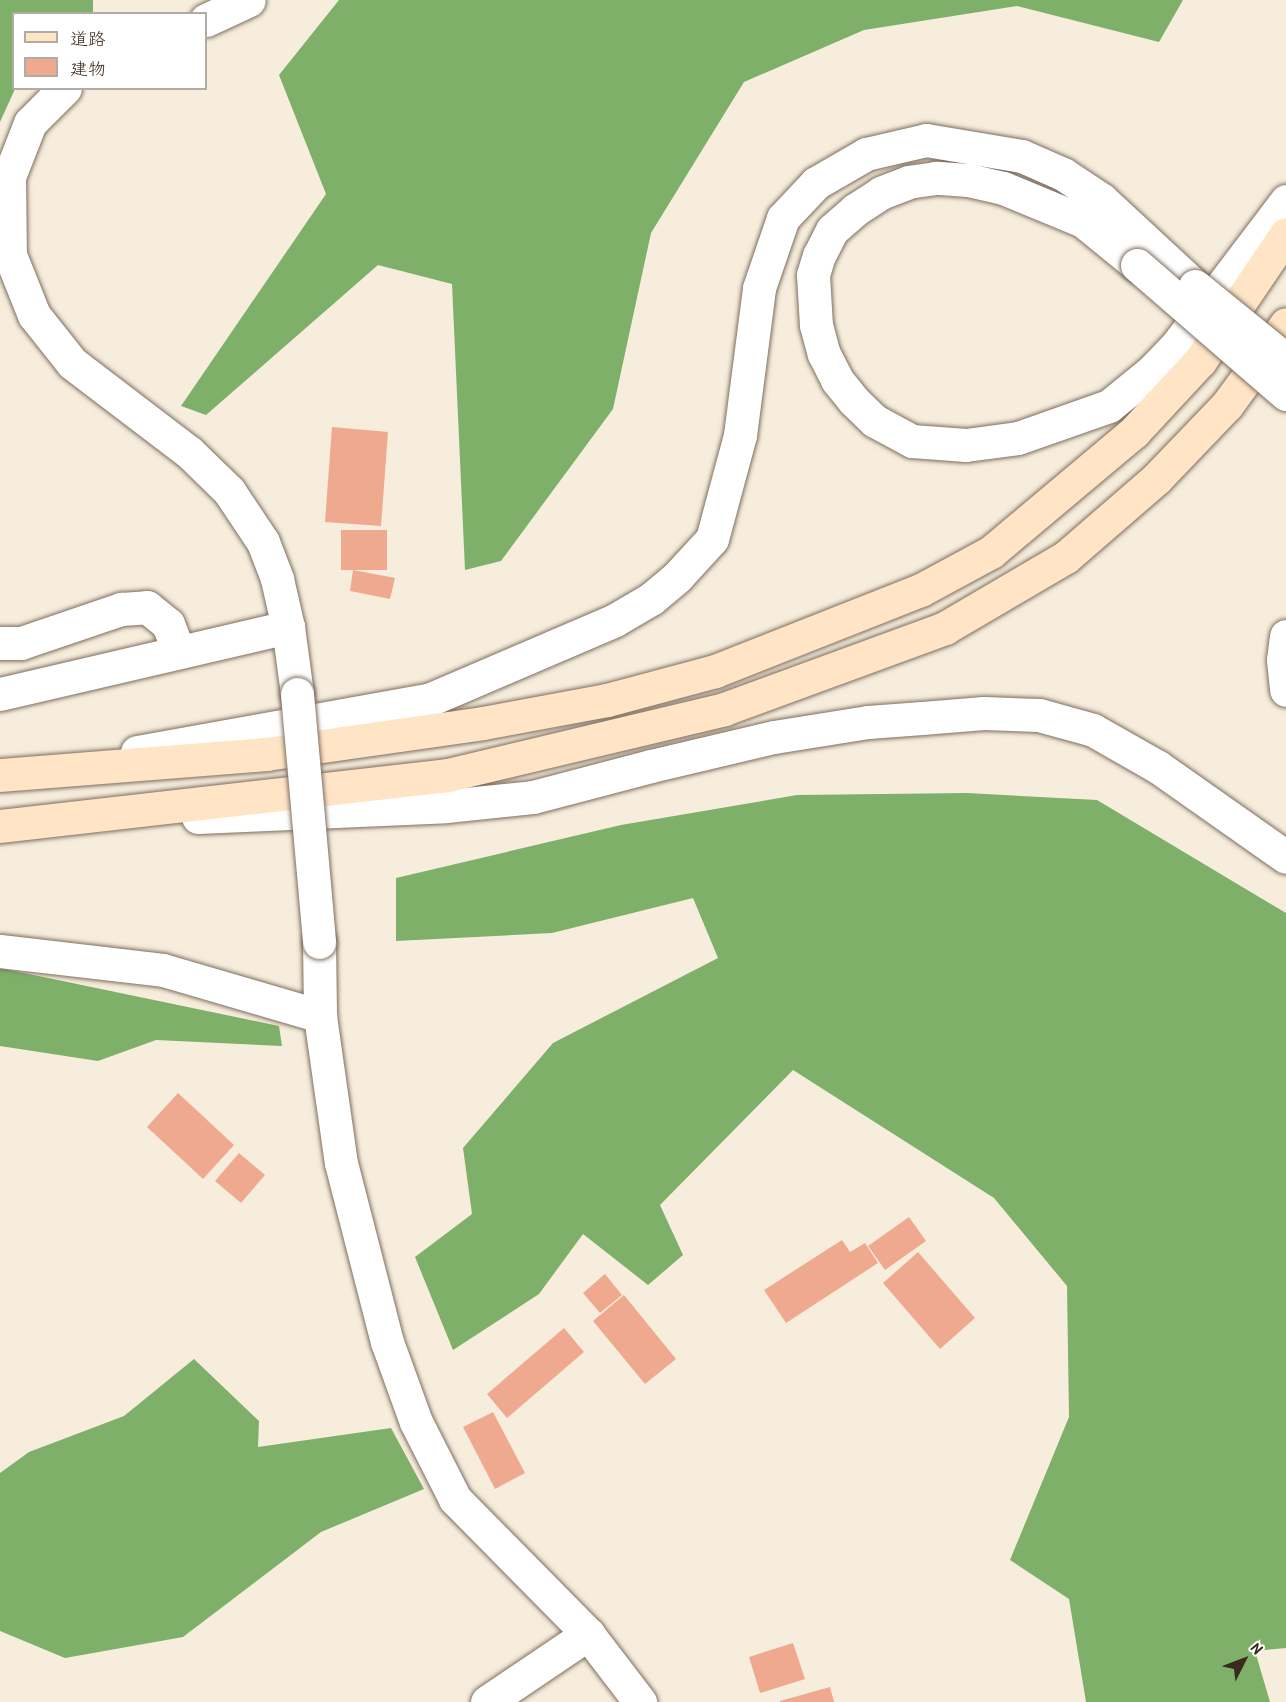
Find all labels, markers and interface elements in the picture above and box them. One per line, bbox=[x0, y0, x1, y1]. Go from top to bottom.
legend bbox=[12, 12, 207, 90]
text: 道路 bbox=[70, 26, 106, 51]
text: 建物 bbox=[70, 56, 106, 81]
north arrow bbox=[1214, 1630, 1274, 1690]
text: N bbox=[1246, 1637, 1268, 1658]

